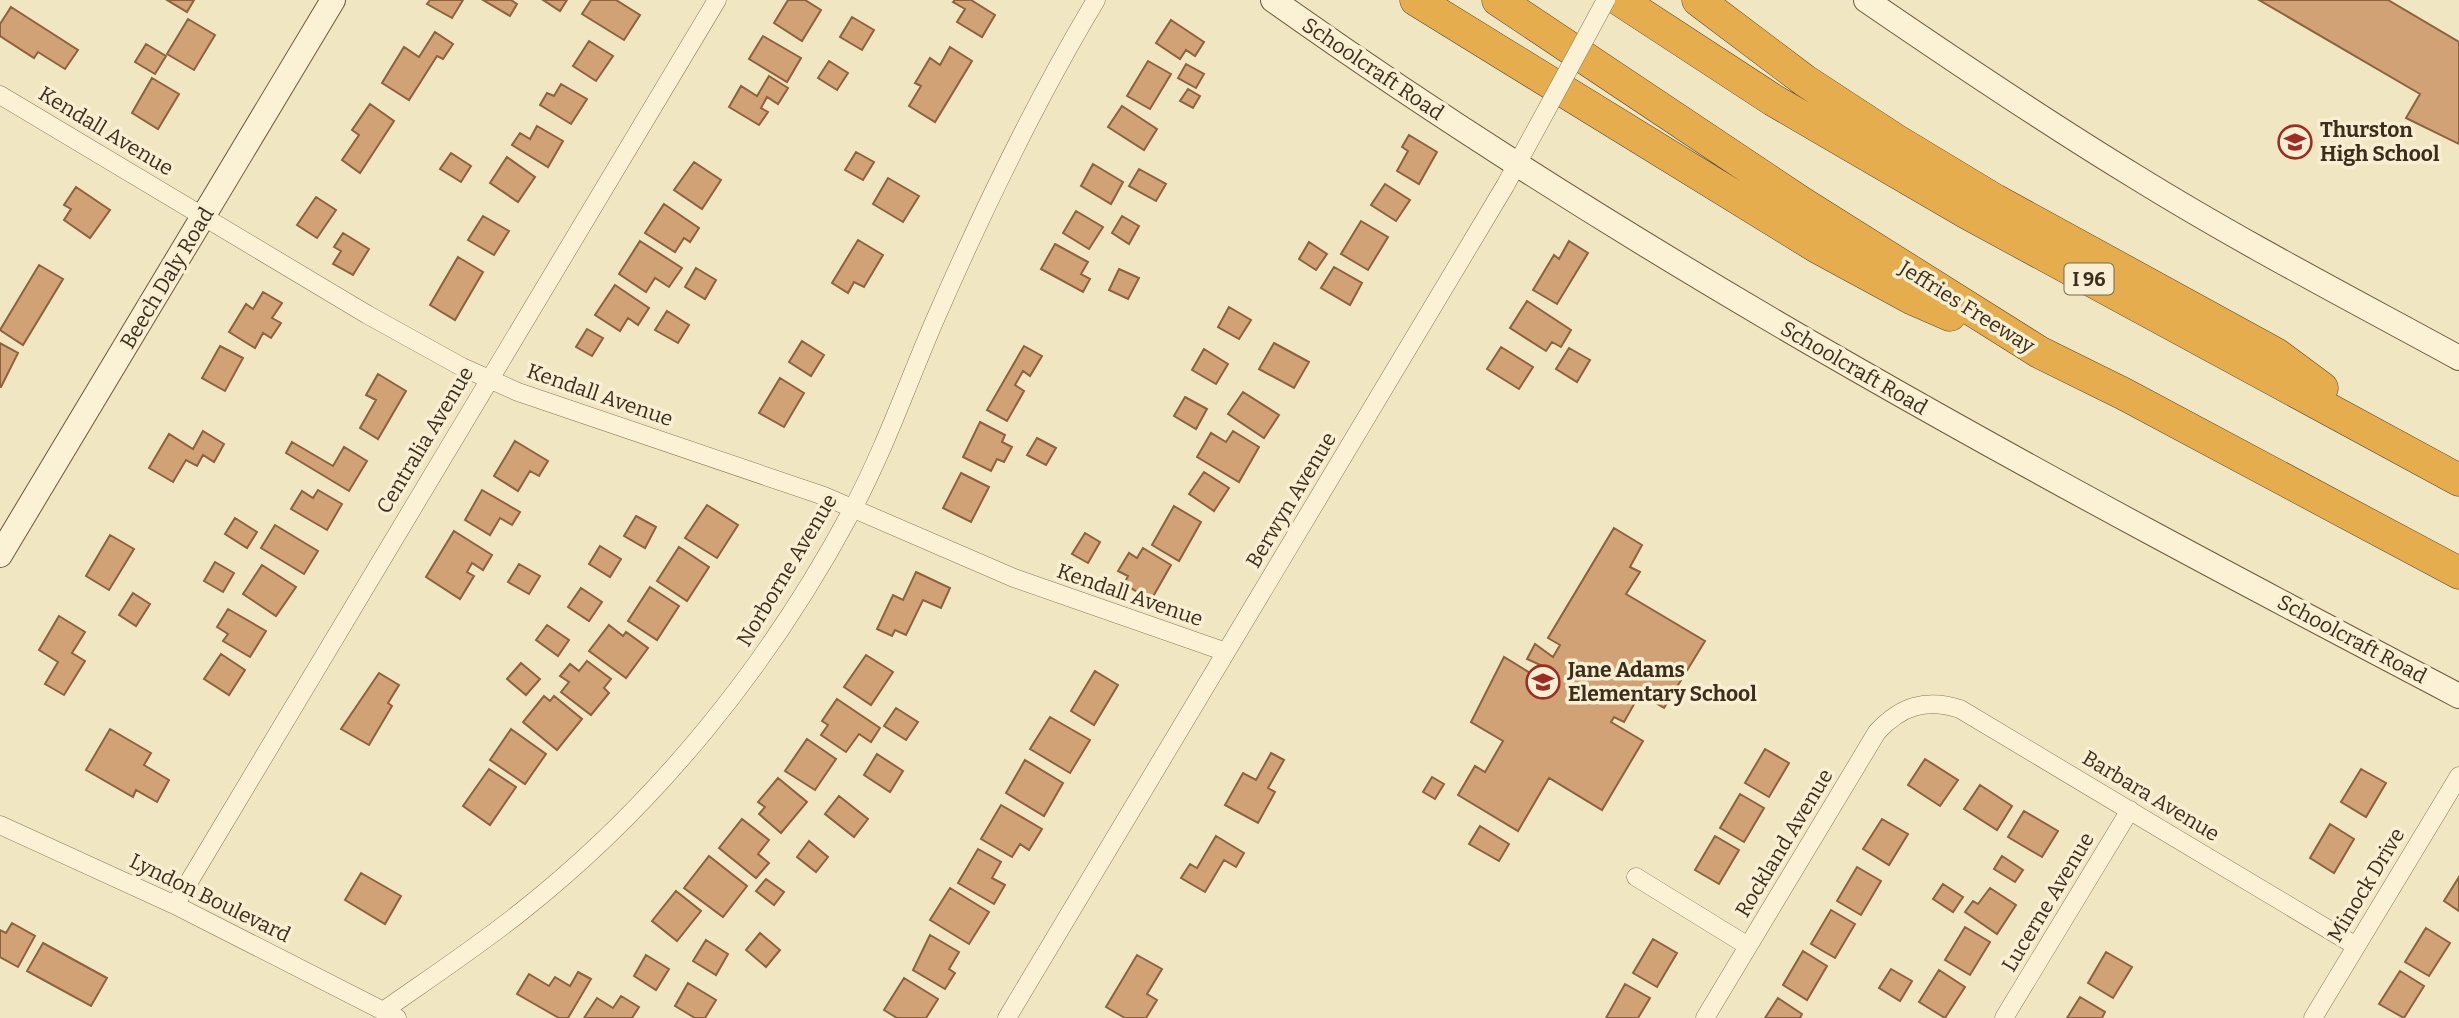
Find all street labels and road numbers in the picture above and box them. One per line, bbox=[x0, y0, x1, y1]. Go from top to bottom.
street label: Schoolcraft Road bbox=[1297, 12, 1449, 126]
street label: Kendall Avenue bbox=[34, 81, 178, 181]
street label: Beech Daly Road bbox=[115, 203, 219, 353]
street label: Jeffries Freeway bbox=[1894, 254, 2040, 360]
road number: I 96 bbox=[2064, 264, 2114, 294]
street label: Schoolcraft Road bbox=[1776, 315, 1932, 421]
street label: Kendall Avenue bbox=[524, 358, 676, 432]
street label: Centralia Avenue bbox=[371, 362, 479, 518]
street label: Berwyn Avenue bbox=[1240, 427, 1342, 573]
street label: Norborne Avenue bbox=[731, 489, 843, 651]
street label: Kendall Avenue bbox=[1054, 558, 1206, 632]
street label: Schoolcraft Road bbox=[2273, 589, 2431, 689]
street label: Barbara Avenue bbox=[2078, 745, 2224, 847]
street label: Rockland Avenue bbox=[1729, 764, 1839, 922]
street label: Minock Drive bbox=[2322, 823, 2410, 947]
street label: Lucerne Avenue bbox=[1996, 828, 2100, 976]
street label: Lyndon Boulevard bbox=[125, 848, 295, 948]

